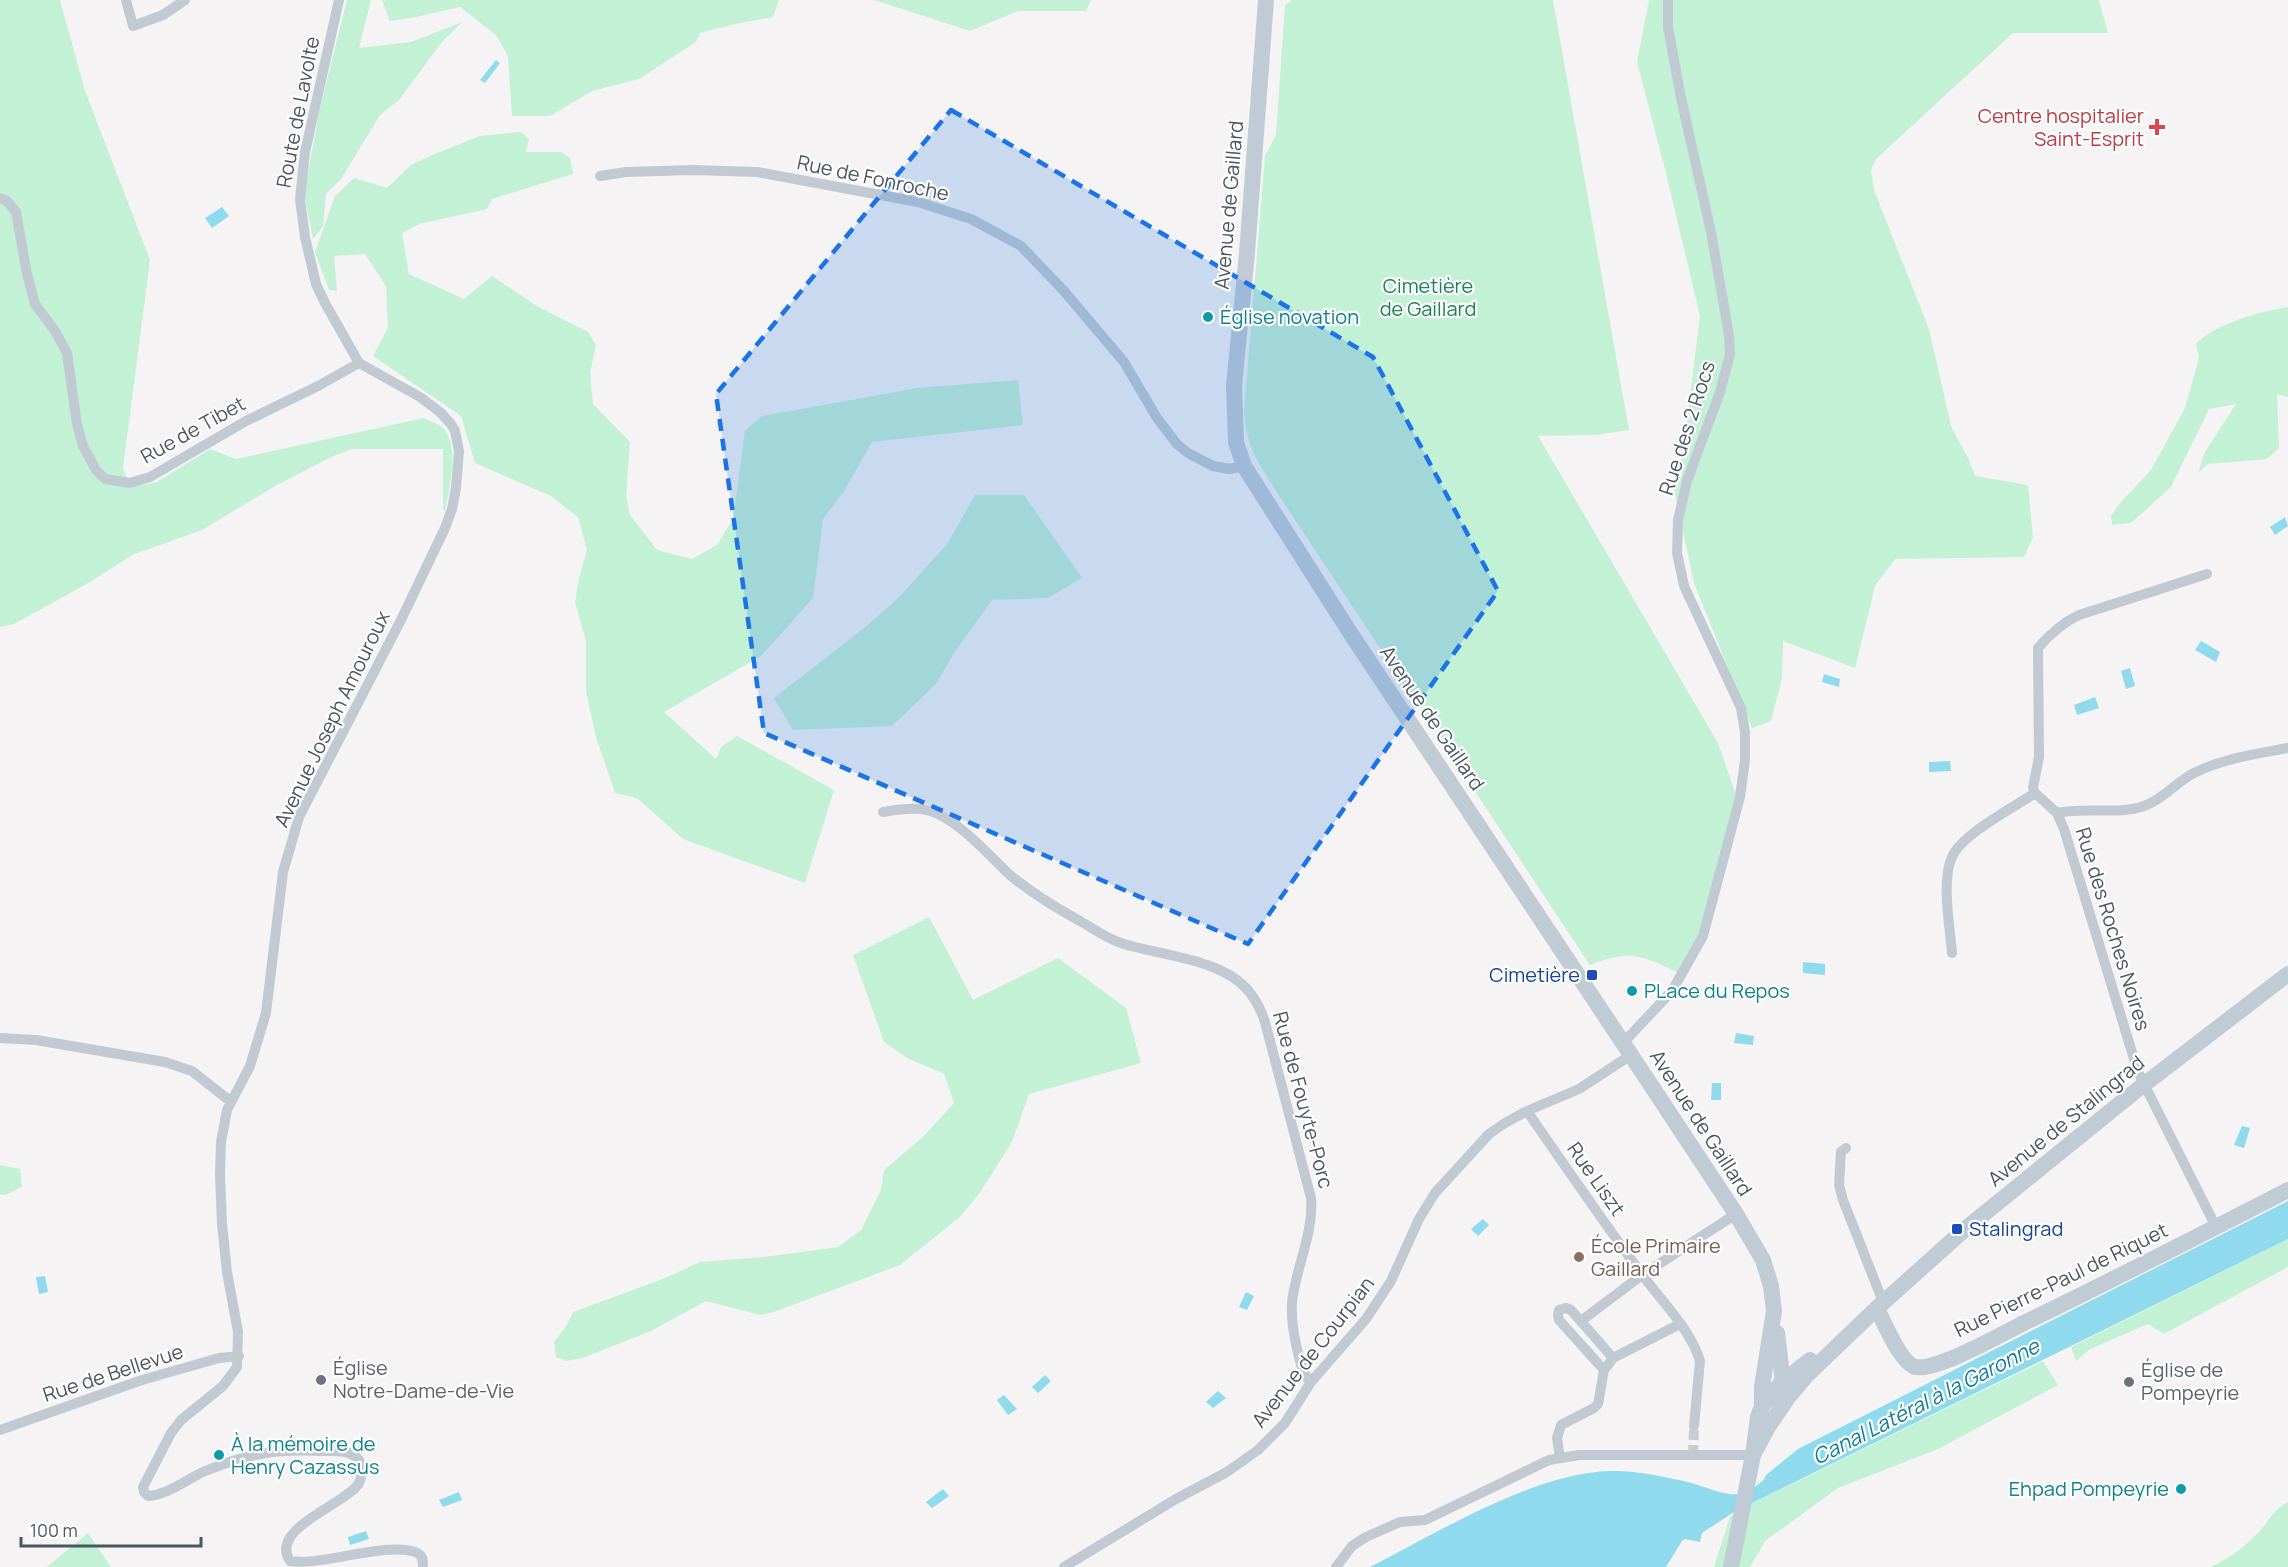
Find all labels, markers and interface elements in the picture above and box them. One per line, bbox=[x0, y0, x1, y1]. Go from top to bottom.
street label: Route de Lavolte bbox=[270, 34, 325, 190]
place label: Centre hospitalier Saint-Esprit bbox=[1978, 102, 2144, 152]
marker: Centre hospitalier Saint-Esprit bbox=[2148, 118, 2166, 136]
street label: Avenue de Gaillard bbox=[1208, 120, 1249, 290]
street label: Rue de Fonroche bbox=[795, 148, 952, 207]
park label: Cimetière de Gaillard bbox=[1380, 272, 1476, 322]
place label: Église novation bbox=[1220, 303, 1359, 330]
marker: Église novation bbox=[1201, 310, 1215, 324]
street label: Rue des 2 Rocs bbox=[1652, 357, 1721, 498]
street label: Rue de Tibet bbox=[136, 390, 250, 469]
street label: Avenue Joseph Amouroux bbox=[267, 606, 396, 831]
street label: Avenue de Gaillard bbox=[1374, 640, 1491, 795]
street label: Rue des Roches Noires bbox=[2070, 824, 2157, 1034]
place label: Cimetière bbox=[1489, 961, 1580, 988]
marker: Cimetière bbox=[1585, 968, 1599, 982]
place label: PLace du Repos bbox=[1644, 977, 1790, 1004]
marker: PLace du Repos bbox=[1625, 984, 1639, 998]
street label: Rue de Fouyte-Porc bbox=[1267, 1008, 1340, 1191]
street label: Avenue de Gaillard bbox=[1644, 1044, 1759, 1201]
street label: Avenue de Stalingrad bbox=[1982, 1049, 2150, 1192]
street label: Rue Liszt bbox=[1561, 1136, 1632, 1221]
place label: Stalingrad bbox=[1969, 1215, 2063, 1242]
street label: Rue Pierre-Paul de Riquet bbox=[1950, 1216, 2172, 1343]
marker: Stalingrad bbox=[1950, 1222, 1964, 1236]
place label: École Primaire Gaillard bbox=[1591, 1232, 1721, 1282]
marker: École Primaire Gaillard bbox=[1572, 1250, 1586, 1264]
street label: Avenue de Courpian bbox=[1245, 1271, 1380, 1433]
water label: Canal Latéral à la Garonne bbox=[1807, 1331, 2045, 1471]
street label: Rue de Bellevue bbox=[39, 1337, 186, 1408]
place label: Église Notre-Dame-de-Vie bbox=[333, 1354, 514, 1404]
place label: Église de Pompeyrie bbox=[2141, 1356, 2239, 1406]
marker: Église Notre-Dame-de-Vie bbox=[314, 1373, 328, 1387]
marker: Église de Pompeyrie bbox=[2122, 1375, 2136, 1389]
place label: À la mémoire de Henry Cazassus bbox=[231, 1430, 380, 1480]
marker: À la mémoire de Henry Cazassus bbox=[212, 1448, 226, 1462]
place label: Ehpad Pompeyrie bbox=[2009, 1475, 2169, 1502]
marker: Ehpad Pompeyrie bbox=[2174, 1482, 2188, 1496]
scale bar bbox=[21, 1510, 201, 1548]
text: 100 m bbox=[30, 1518, 78, 1542]

